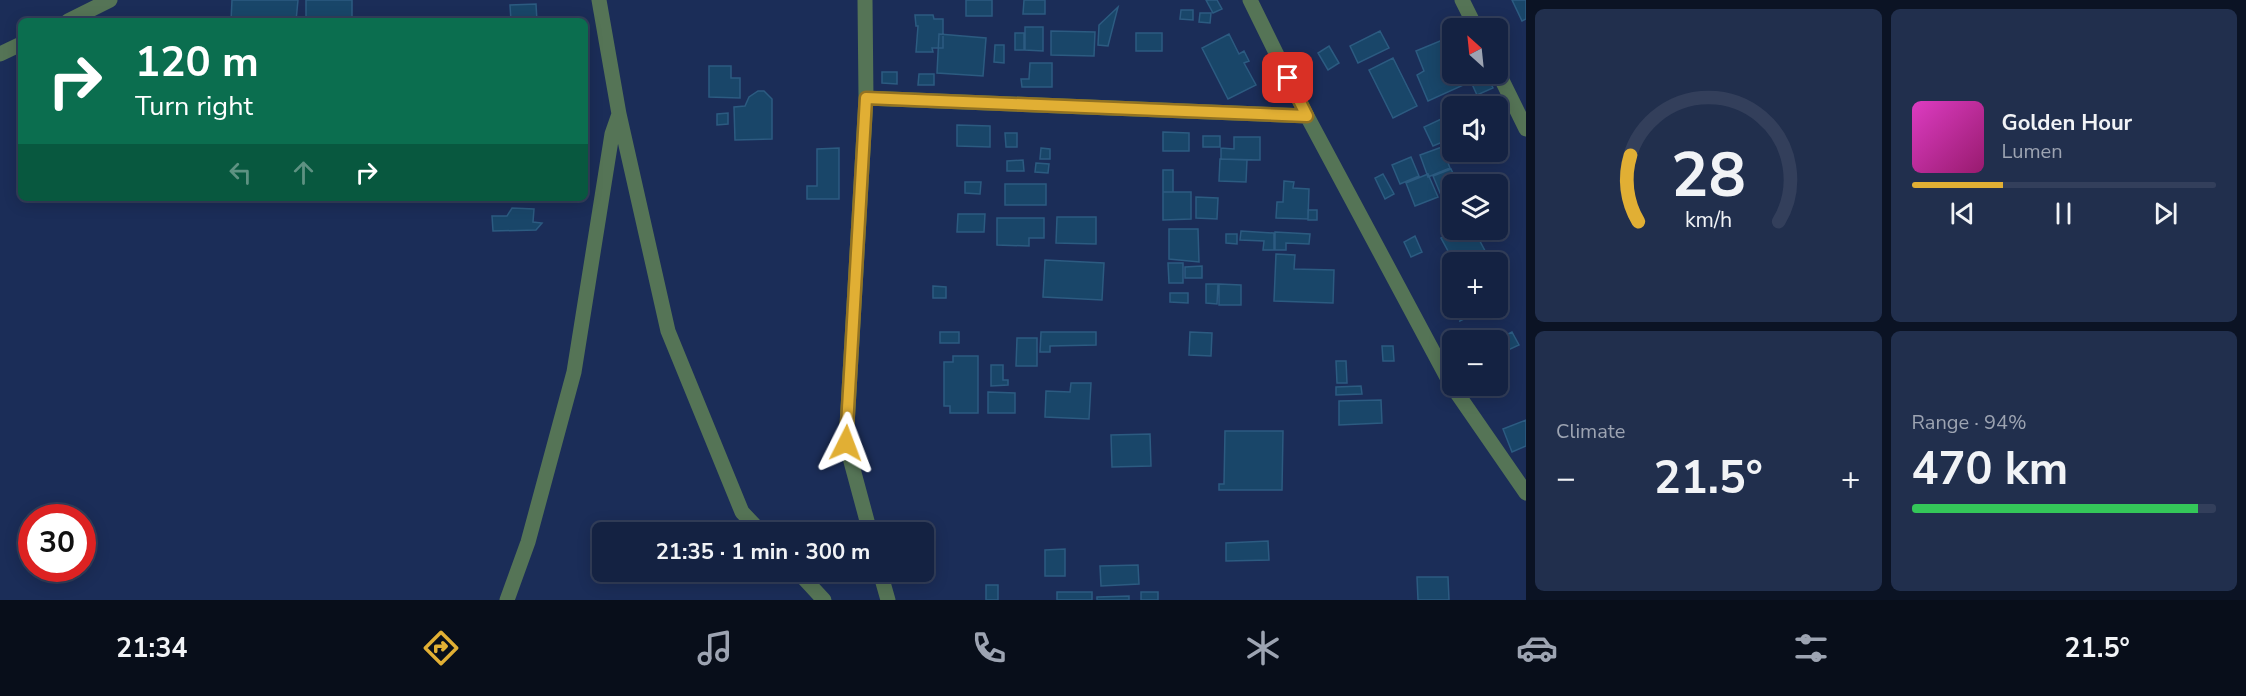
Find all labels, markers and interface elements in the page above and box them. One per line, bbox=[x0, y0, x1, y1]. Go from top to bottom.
north arrow bbox=[1442, 18, 1508, 84]
map controls bbox=[1442, 18, 1508, 396]
text: 120 m bbox=[135, 34, 259, 91]
icon: right bbox=[36, 42, 114, 120]
pin bbox=[1262, 52, 1313, 103]
icon: arrive bbox=[1271, 61, 1304, 94]
text: Turn right bbox=[135, 88, 253, 125]
button: sound bbox=[1442, 96, 1508, 162]
text: Golden Hour bbox=[2002, 108, 2132, 138]
text: 28 bbox=[1671, 134, 1746, 219]
text: Lumen bbox=[2002, 138, 2063, 165]
icon: left bbox=[224, 156, 257, 189]
icon: ahead bbox=[287, 156, 320, 189]
icon: right bbox=[350, 156, 383, 189]
button: layers bbox=[1442, 174, 1508, 240]
icon: previous bbox=[1946, 197, 1979, 230]
icon: pause bbox=[2047, 197, 2080, 230]
icon: next bbox=[2149, 197, 2182, 230]
text: km/h bbox=[1685, 206, 1732, 236]
button: + bbox=[1442, 252, 1508, 318]
button: − bbox=[1442, 330, 1508, 396]
text: Range · 94% bbox=[1912, 409, 2027, 436]
position arrow bbox=[814, 411, 878, 475]
text: Climate bbox=[1556, 418, 1625, 445]
text: 470 km bbox=[1912, 439, 2068, 500]
text: 21.5° bbox=[1654, 448, 1763, 509]
text: − bbox=[1556, 456, 1576, 501]
text: + bbox=[1841, 456, 1861, 501]
speed limit sign: 30 bbox=[18, 504, 96, 582]
text: 21:35 · 1 min · 300 m bbox=[656, 537, 870, 567]
icon: directions bbox=[420, 627, 462, 669]
icon: music bbox=[694, 627, 736, 669]
icon: phone bbox=[968, 627, 1010, 669]
icon: climate bbox=[1242, 627, 1284, 669]
icon: car bbox=[1516, 627, 1558, 669]
icon: filters bbox=[1790, 627, 1832, 669]
text: 21:34 bbox=[116, 630, 188, 667]
text: 21.5° bbox=[2064, 630, 2130, 667]

